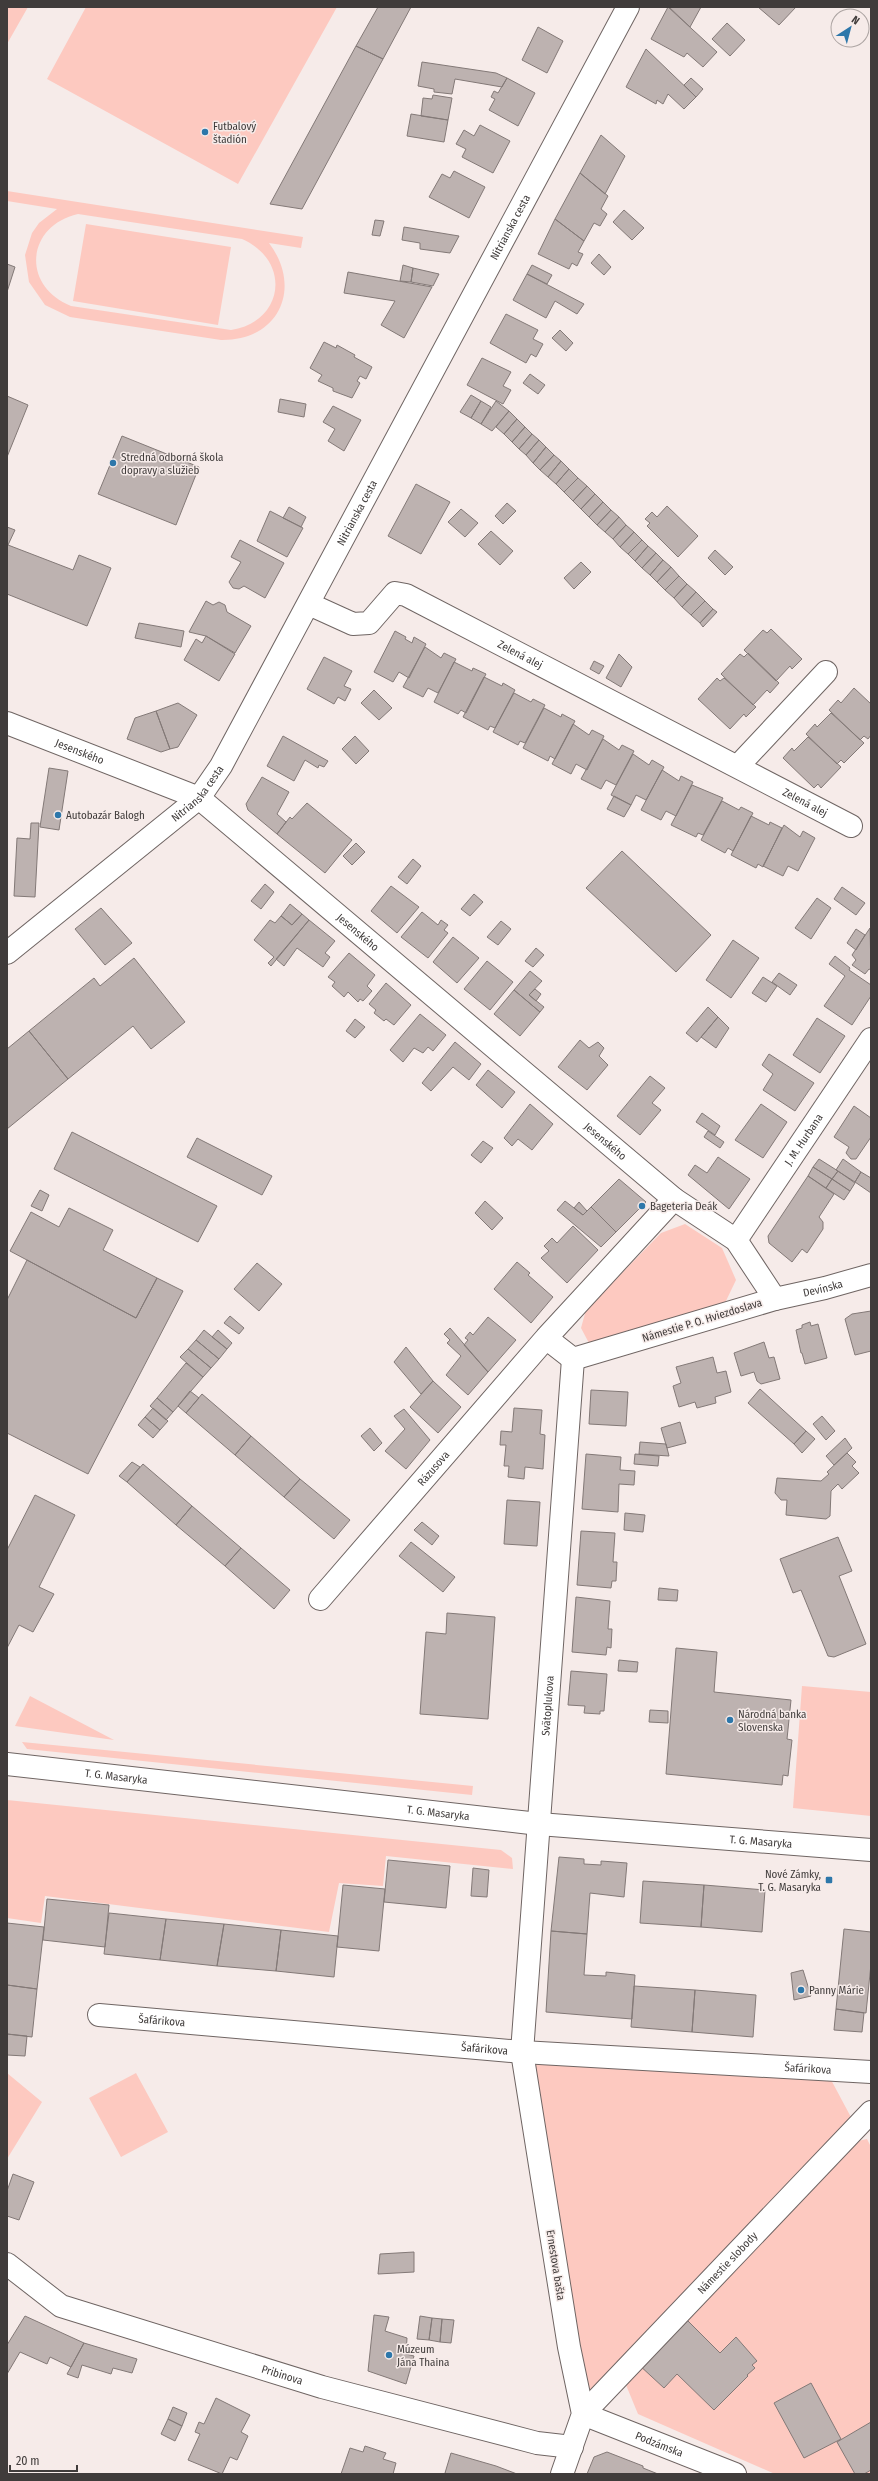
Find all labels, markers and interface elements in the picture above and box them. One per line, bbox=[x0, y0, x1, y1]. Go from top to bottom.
north arrow bbox=[830, 8, 870, 48]
text: N bbox=[849, 13, 862, 28]
place label: Futbalový štadión bbox=[213, 120, 256, 146]
marker: Futbalový štadión bbox=[200, 127, 210, 137]
street label: Nitrianska cesta bbox=[488, 193, 533, 262]
place label: Stredná odborná škola dopravy a služieb bbox=[121, 451, 223, 477]
marker: Stredná odborná škola dopravy a služieb bbox=[108, 458, 118, 468]
street label: Nitrianska cesta bbox=[334, 478, 380, 548]
street label: Zelená alej bbox=[495, 638, 545, 672]
street label: Jesenského bbox=[53, 736, 106, 767]
street label: Nitrianska cesta bbox=[169, 763, 226, 825]
street label: Zelená alej bbox=[780, 786, 830, 820]
place label: Autobazár Balogh bbox=[66, 809, 145, 822]
marker: Autobazár Balogh bbox=[53, 810, 63, 820]
street label: Jesenského bbox=[334, 911, 381, 954]
street label: J. M. Hurbana bbox=[782, 1112, 826, 1168]
street label: Jesenského bbox=[581, 1120, 629, 1163]
place label: Bageteria Deák bbox=[650, 1200, 718, 1213]
marker: Bageteria Deák bbox=[637, 1201, 647, 1211]
street label: Devínska bbox=[802, 1277, 844, 1300]
street label: Námestie P. O. Hviezdoslava bbox=[641, 1296, 764, 1345]
street label: Rázusova bbox=[415, 1448, 452, 1489]
street label: Svätoplukova bbox=[539, 1675, 557, 1736]
place label: Národná banka Slovenska bbox=[738, 1708, 806, 1734]
marker: Národná banka Slovenska bbox=[725, 1715, 735, 1725]
street label: T. G. Masaryka bbox=[84, 1767, 148, 1787]
street label: T. G. Masaryka bbox=[406, 1803, 470, 1823]
street label: T. G. Masaryka bbox=[729, 1833, 793, 1851]
place label: Nové Zámky, T. G. Masaryka bbox=[758, 1868, 821, 1894]
marker: Nové Zámky, T. G. Masaryka bbox=[824, 1875, 834, 1885]
place label: Panny Márie bbox=[809, 1984, 864, 1997]
marker: Panny Márie bbox=[796, 1985, 806, 1995]
street label: Šafárikova bbox=[138, 2011, 186, 2030]
street label: Šafárikova bbox=[461, 2040, 508, 2058]
street label: Šafárikova bbox=[784, 2060, 832, 2077]
street label: Ernestova bašta bbox=[544, 2229, 568, 2301]
street label: Námestie slobody bbox=[695, 2229, 760, 2297]
place label: Múzeum Jána Thaina bbox=[397, 2343, 449, 2369]
marker: Múzeum Jána Thaina bbox=[384, 2350, 394, 2360]
street label: Pribinova bbox=[260, 2363, 304, 2388]
street label: Podzámska bbox=[633, 2429, 685, 2460]
scale bar bbox=[10, 2447, 77, 2473]
text: 20 m bbox=[16, 2454, 40, 2468]

